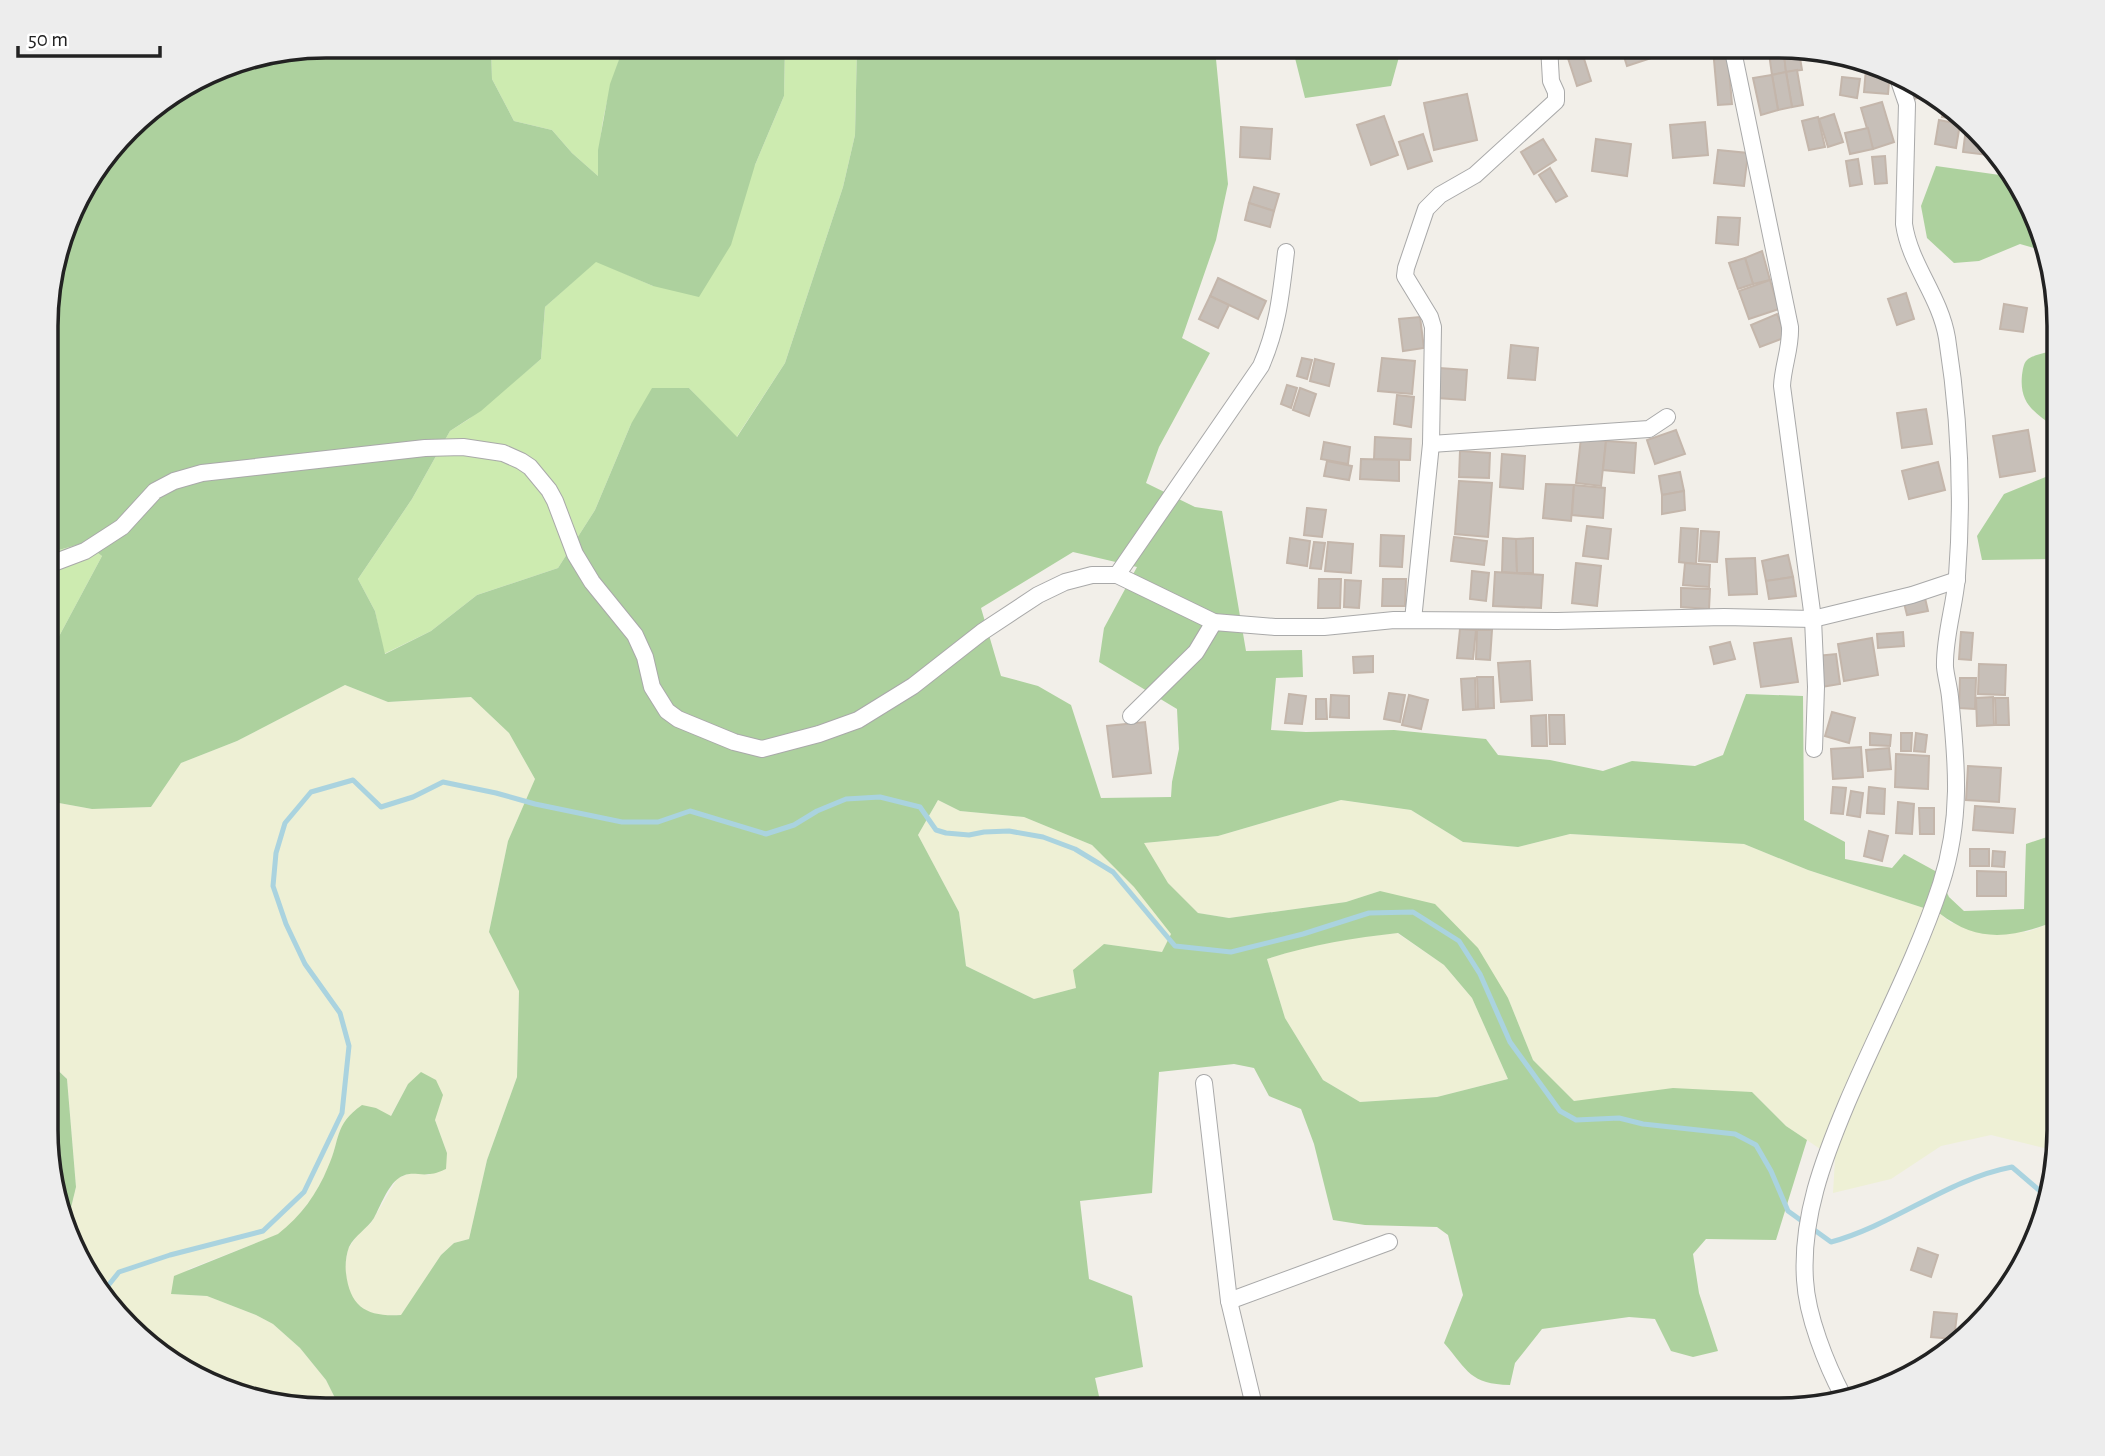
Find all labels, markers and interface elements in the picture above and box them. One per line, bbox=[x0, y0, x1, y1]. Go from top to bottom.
scale bar bbox=[18, 14, 159, 58]
text: 50 m bbox=[28, 29, 68, 50]

